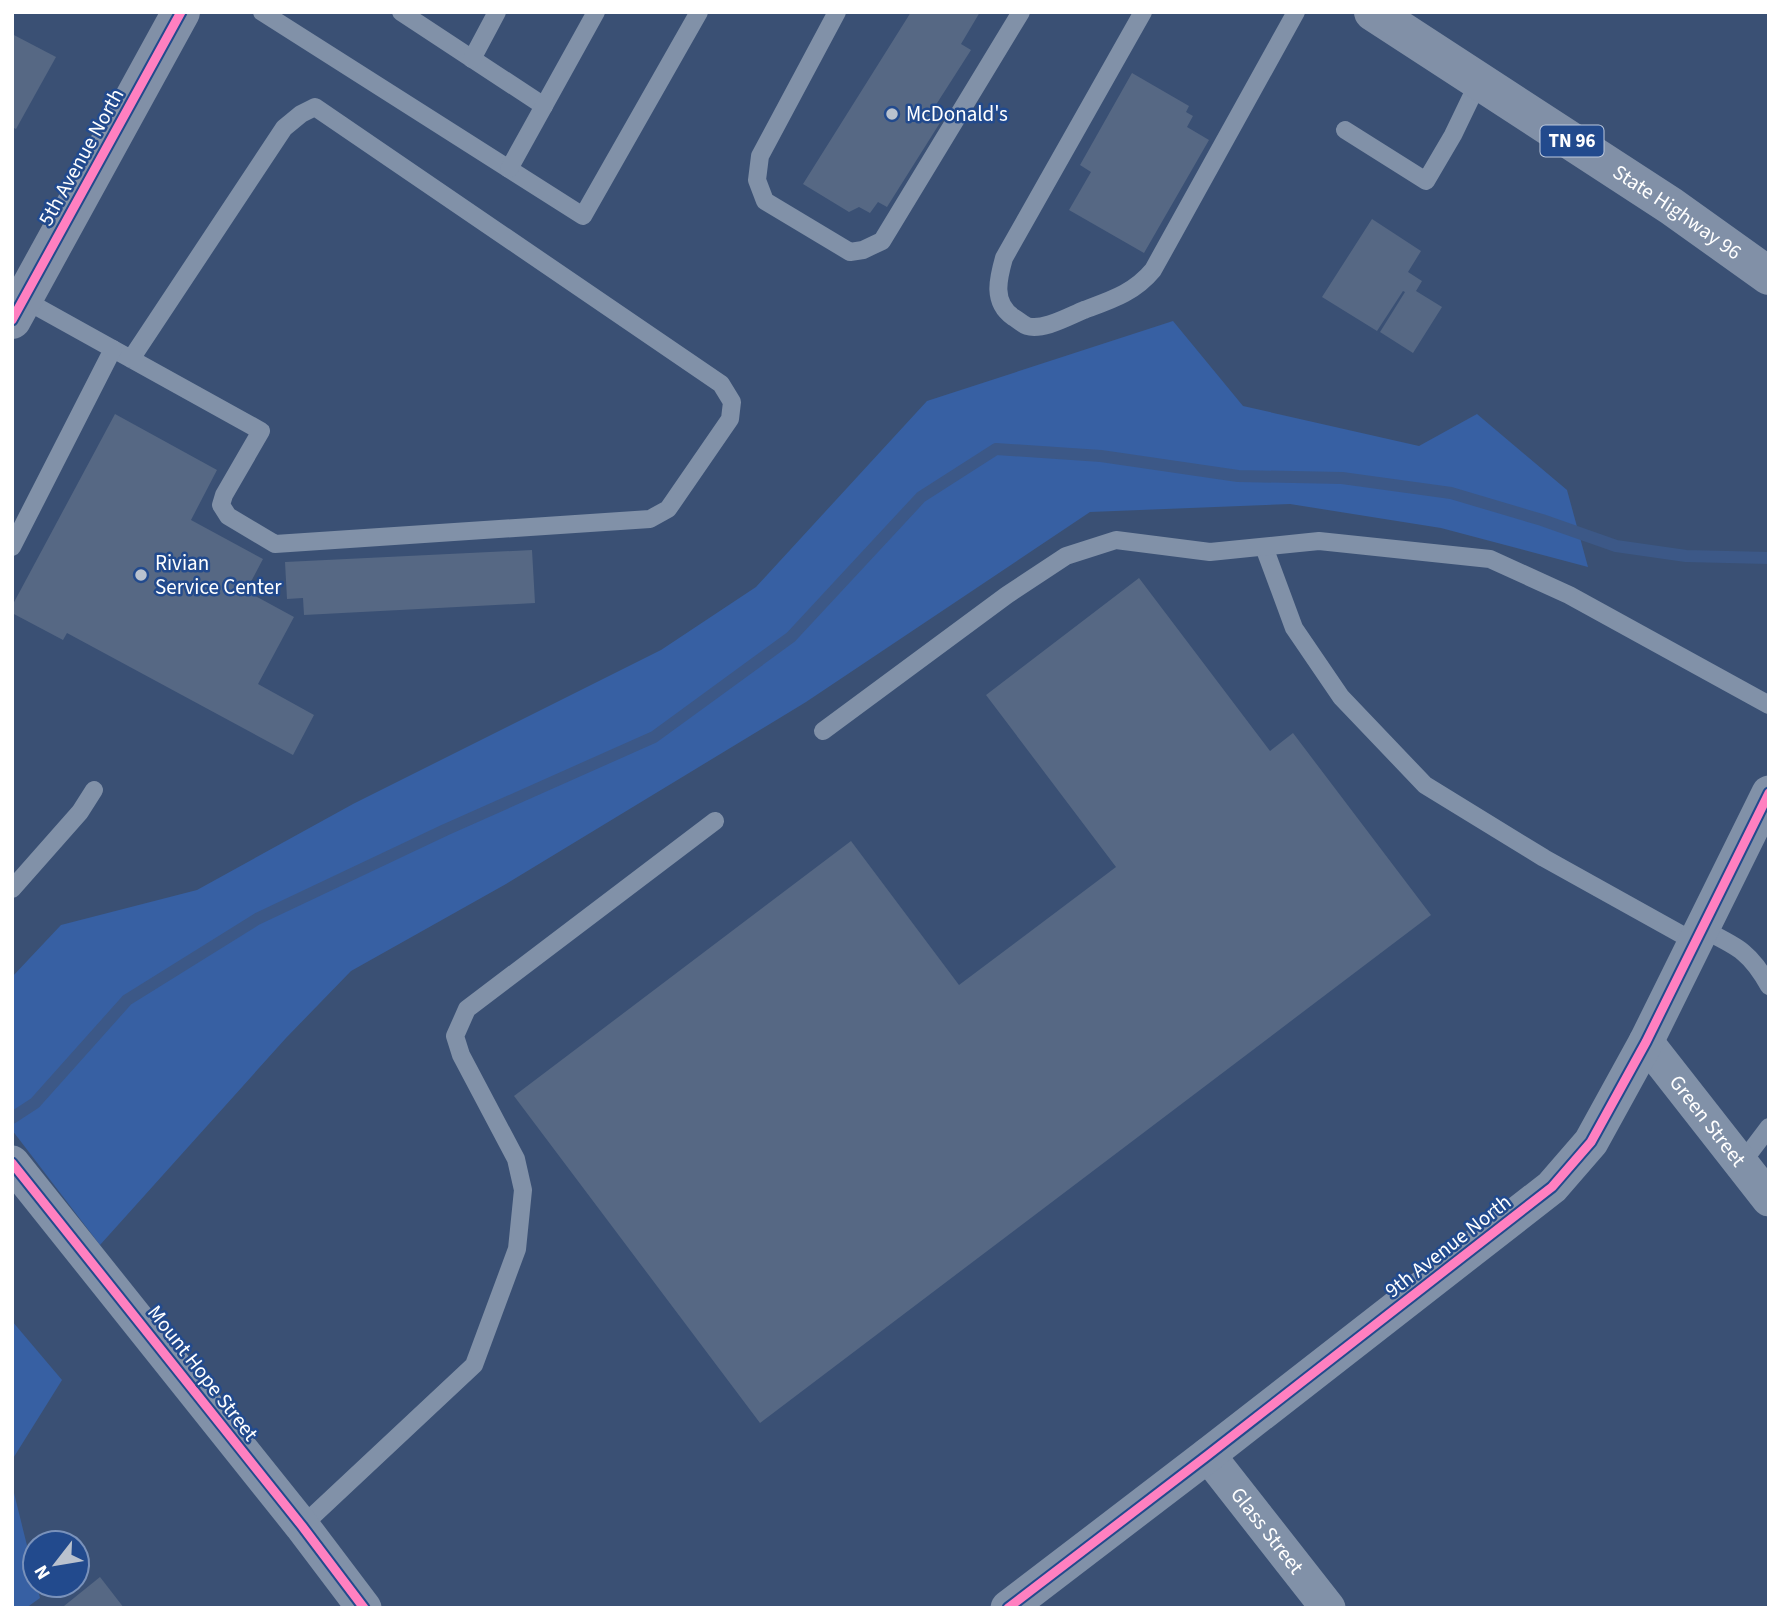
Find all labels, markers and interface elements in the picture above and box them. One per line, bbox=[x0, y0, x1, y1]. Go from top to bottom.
street label: 5th Avenue North bbox=[31, 83, 131, 231]
place label: McDonald's bbox=[906, 99, 1008, 129]
marker: McDonald's bbox=[884, 106, 900, 122]
road number: TN 96 bbox=[1540, 125, 1604, 156]
street label: State Highway 96 bbox=[1607, 157, 1748, 267]
place label: Rivian Service Center bbox=[155, 548, 282, 602]
marker: Rivian Service Center bbox=[133, 567, 149, 583]
street label: Green Street bbox=[1662, 1068, 1753, 1173]
street label: 9th Avenue North bbox=[1379, 1187, 1517, 1305]
street label: Mount Hope Street bbox=[140, 1299, 266, 1447]
street label: Glass Street bbox=[1224, 1481, 1311, 1580]
north arrow bbox=[21, 1529, 91, 1599]
text: N bbox=[28, 1560, 58, 1584]

